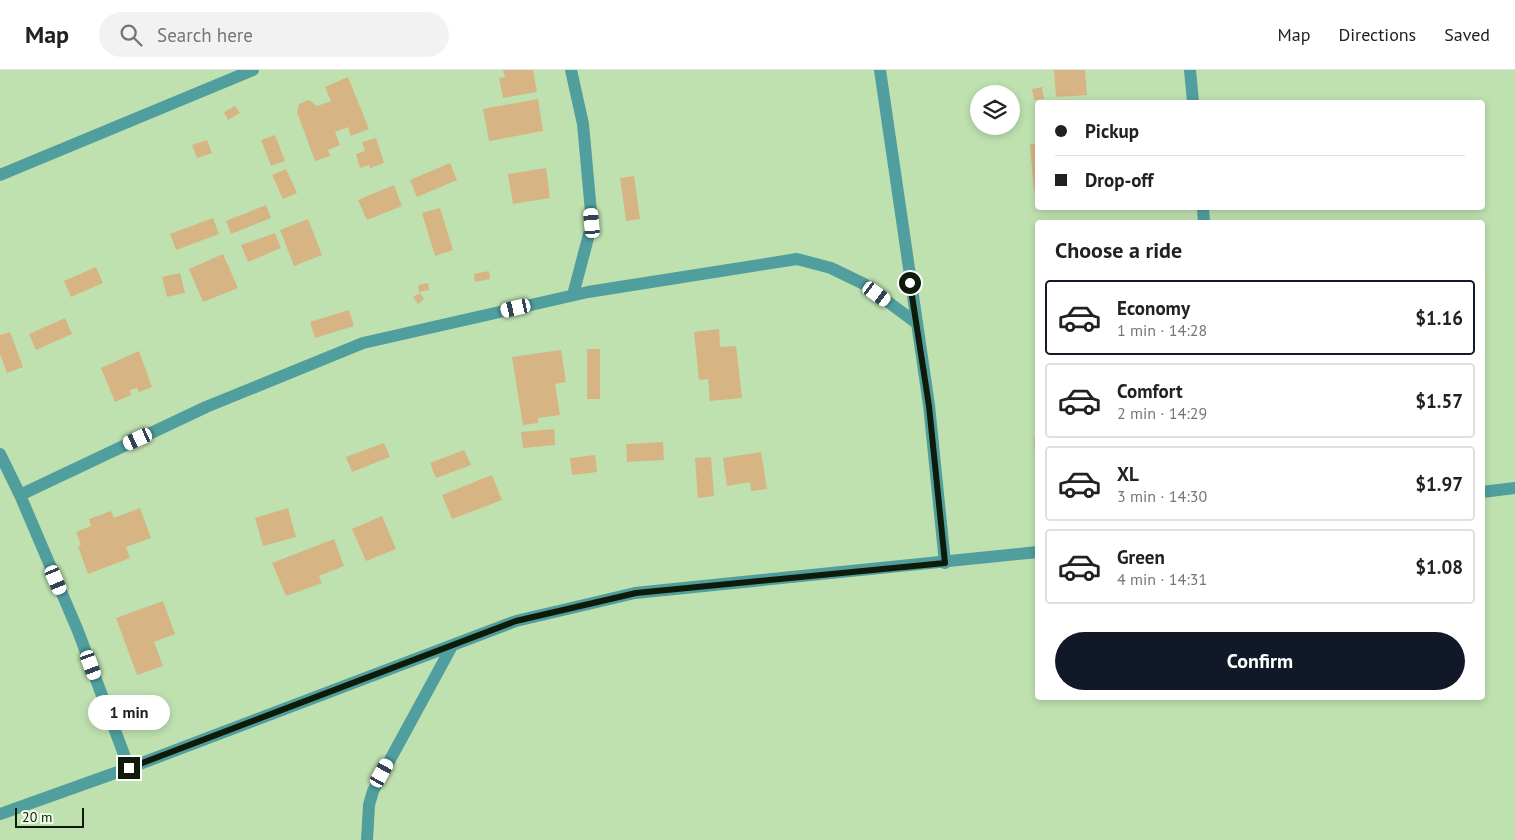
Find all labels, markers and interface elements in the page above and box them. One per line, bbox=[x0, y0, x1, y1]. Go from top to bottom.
search box bbox=[99, 12, 449, 57]
text: Map bbox=[25, 19, 69, 50]
icon: search bbox=[117, 21, 145, 49]
text: Search here bbox=[157, 23, 253, 47]
text: Map bbox=[1278, 23, 1310, 46]
text: Directions bbox=[1338, 23, 1416, 46]
text: Saved bbox=[1444, 23, 1490, 46]
map controls bbox=[970, 85, 1020, 135]
button: layers bbox=[970, 85, 1020, 135]
text: Pickup bbox=[1085, 119, 1139, 143]
text: Drop-off bbox=[1085, 168, 1153, 192]
car bbox=[583, 207, 600, 239]
text: Choose a ride bbox=[1055, 236, 1182, 264]
route start bbox=[899, 272, 921, 294]
car bbox=[860, 279, 893, 309]
icon: car bbox=[1057, 295, 1102, 340]
text: Economy bbox=[1117, 296, 1190, 320]
car bbox=[499, 297, 532, 319]
text: $1.16 bbox=[1415, 306, 1463, 330]
text: 1 min · 14:28 bbox=[1117, 320, 1207, 340]
icon: car bbox=[1057, 378, 1102, 423]
text: Comfort bbox=[1117, 379, 1183, 403]
text: $1.57 bbox=[1415, 389, 1463, 413]
text: 2 min · 14:29 bbox=[1117, 403, 1207, 423]
car bbox=[121, 426, 154, 452]
icon: car bbox=[1057, 461, 1102, 506]
text: XL bbox=[1117, 462, 1139, 486]
text: $1.97 bbox=[1415, 472, 1463, 496]
text: 3 min · 14:30 bbox=[1117, 486, 1207, 506]
icon: car bbox=[1057, 544, 1102, 589]
text: Green bbox=[1117, 545, 1165, 569]
text: $1.08 bbox=[1415, 555, 1463, 579]
car bbox=[43, 563, 68, 597]
text: 4 min · 14:31 bbox=[1117, 569, 1207, 589]
button: Confirm bbox=[1055, 632, 1465, 690]
car bbox=[78, 648, 103, 682]
callout: 1 min bbox=[88, 696, 170, 730]
text: 1 min bbox=[109, 702, 149, 722]
car bbox=[368, 756, 395, 790]
route end bbox=[118, 757, 140, 779]
scale bar bbox=[15, 805, 84, 828]
text: 20 m bbox=[22, 808, 52, 826]

